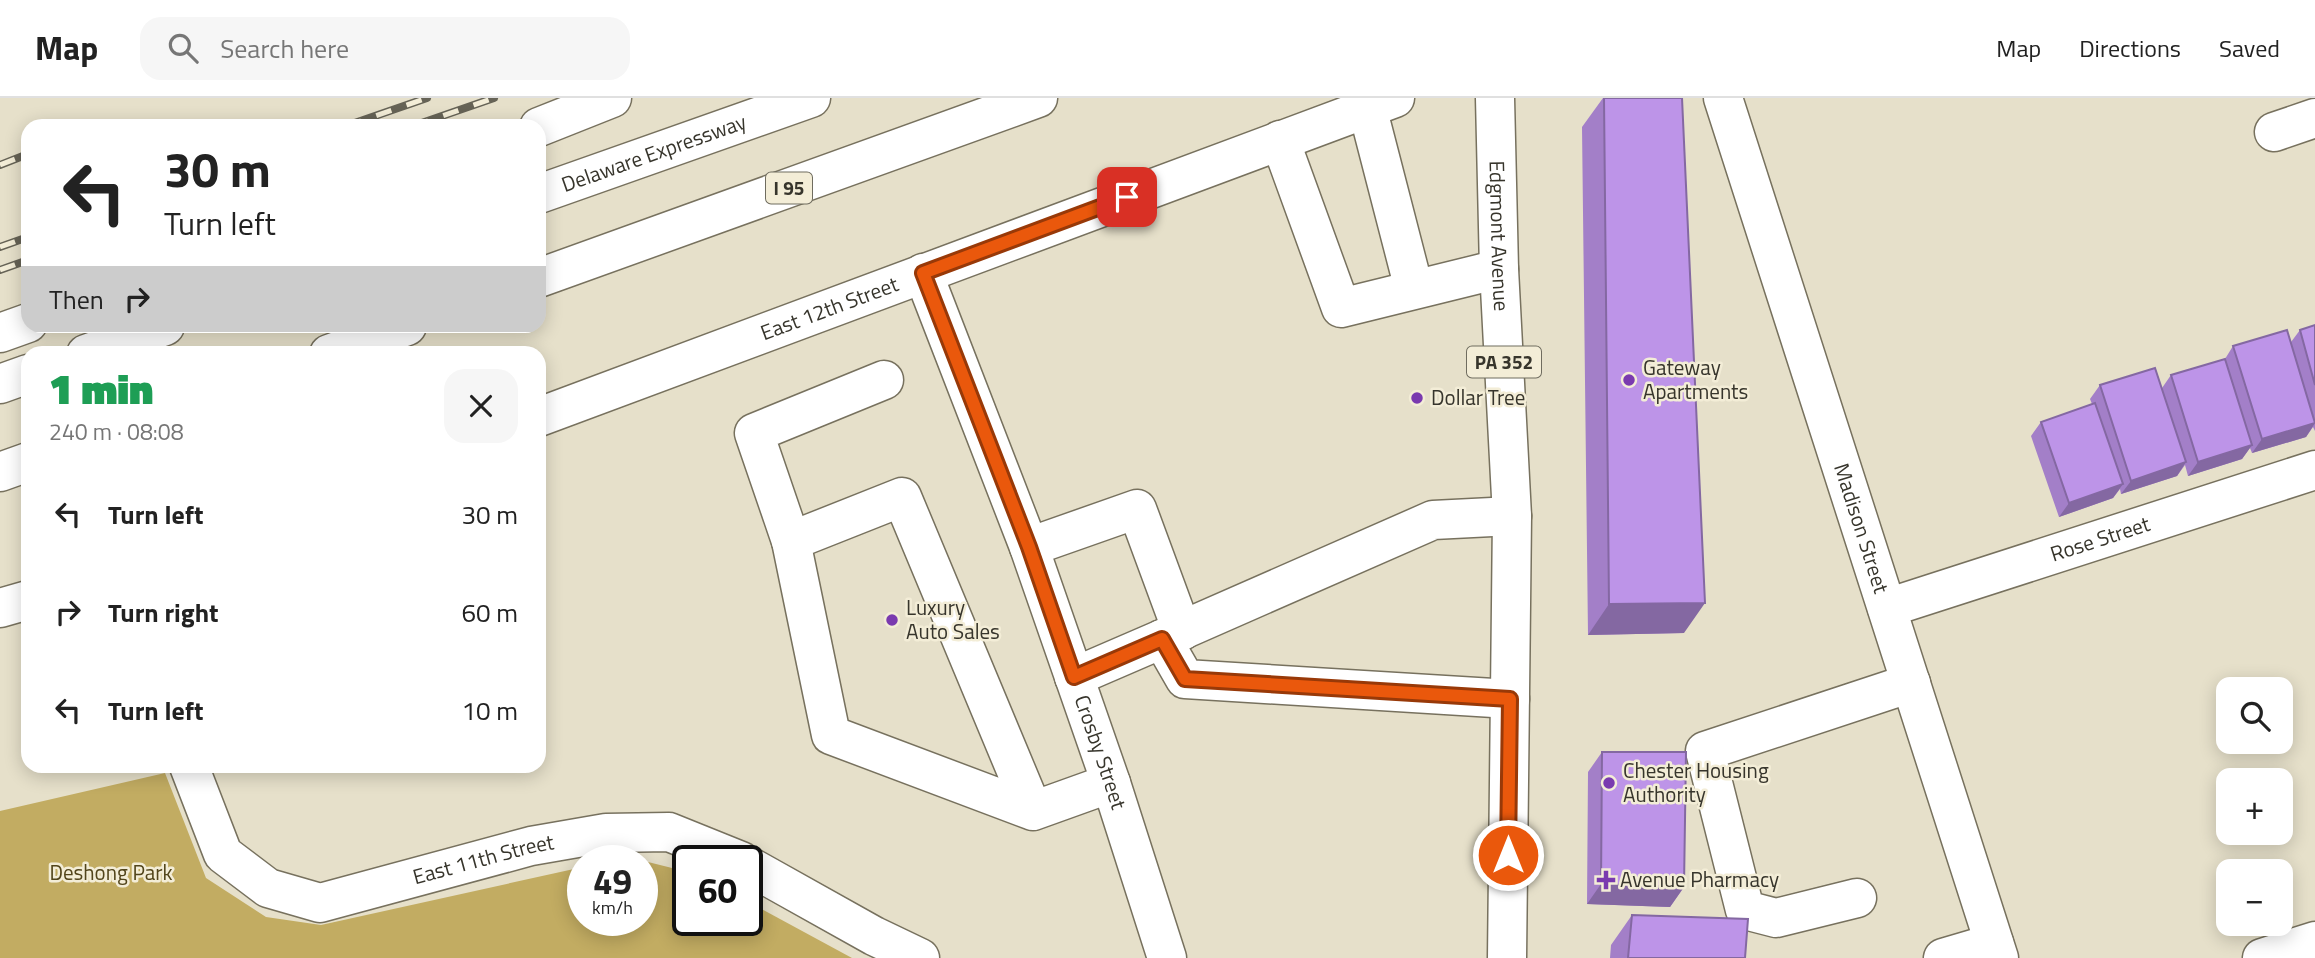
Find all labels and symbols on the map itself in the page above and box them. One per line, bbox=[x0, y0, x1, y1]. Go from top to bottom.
street label: Delaware Expressway bbox=[557, 105, 751, 200]
street label: Edgmont Avenue bbox=[1481, 160, 1518, 312]
pin bbox=[1097, 167, 1157, 227]
road number: I 95 bbox=[766, 172, 812, 204]
street label: East 12th Street bbox=[756, 267, 903, 348]
road number: PA 352 bbox=[1467, 346, 1541, 378]
place label: Gateway Apartments bbox=[1643, 351, 1748, 407]
marker: Gateway Apartments bbox=[1621, 372, 1637, 388]
place label: Dollar Tree bbox=[1431, 381, 1525, 413]
marker: Dollar Tree bbox=[1409, 390, 1425, 406]
street label: Madison Street bbox=[1826, 459, 1898, 598]
street label: Rose Street bbox=[2046, 507, 2154, 569]
place label: Luxury Auto Sales bbox=[906, 591, 1000, 647]
marker: Luxury Auto Sales bbox=[884, 612, 900, 628]
street label: Crosby Street bbox=[1067, 690, 1136, 814]
place label: Chester Housing Authority bbox=[1623, 754, 1769, 810]
marker: Chester Housing Authority bbox=[1601, 775, 1617, 791]
position arrow bbox=[1471, 818, 1545, 892]
street label: East 11th Street bbox=[409, 825, 557, 892]
speed limit sign: 60 bbox=[672, 845, 763, 936]
park label: Deshong Park bbox=[49, 856, 173, 888]
place label: Avenue Pharmacy bbox=[1620, 863, 1779, 895]
marker: Avenue Pharmacy bbox=[1598, 872, 1614, 888]

